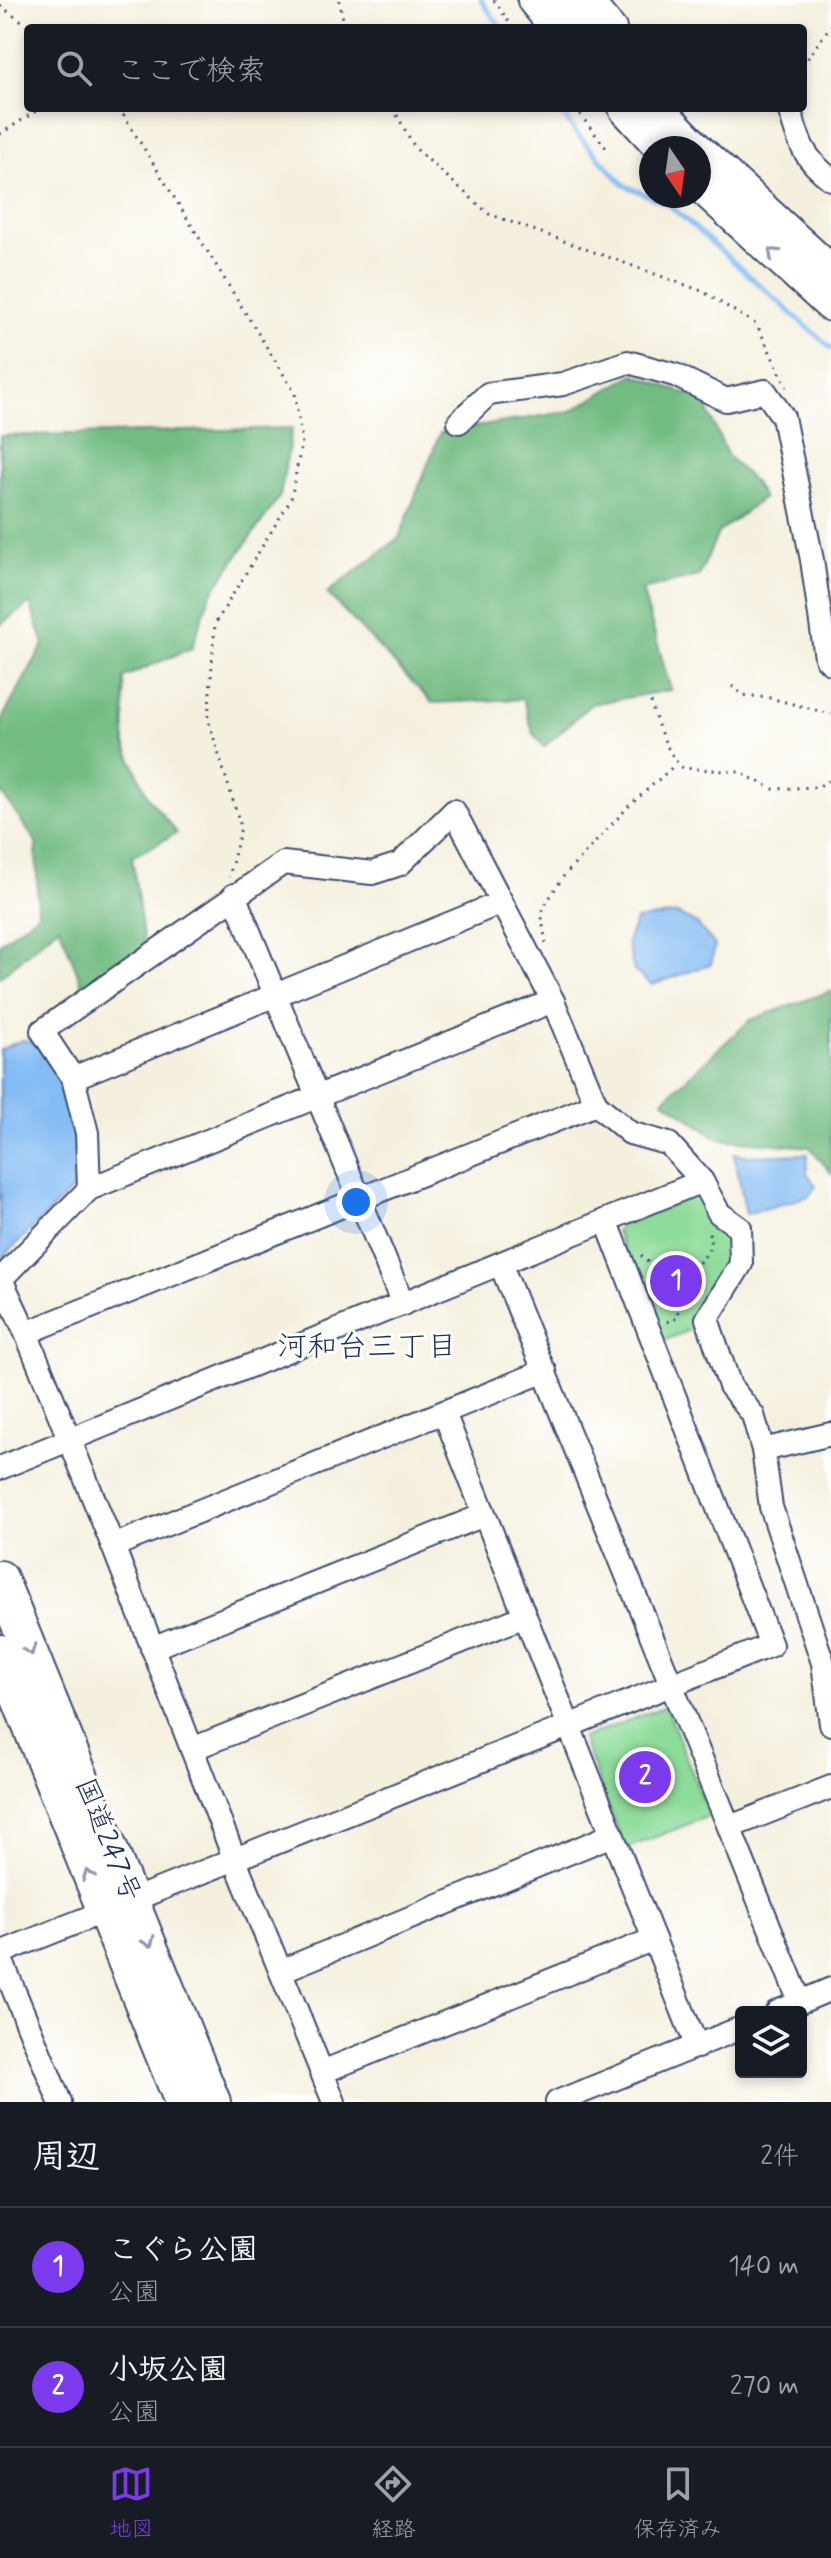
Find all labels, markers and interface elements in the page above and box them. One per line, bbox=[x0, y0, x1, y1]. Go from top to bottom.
search box bbox=[24, 24, 807, 112]
icon: search bbox=[52, 46, 96, 90]
text: ここで検索 bbox=[116, 52, 266, 91]
north arrow bbox=[639, 136, 711, 208]
one-way arrow bbox=[767, 248, 782, 262]
your location bbox=[336, 1182, 376, 1222]
pin: 1 bbox=[650, 1251, 702, 1311]
district label: 河和台三丁目 bbox=[277, 1328, 457, 1367]
one-way arrow bbox=[20, 1642, 36, 1656]
pin: 2 bbox=[619, 1747, 671, 1807]
street label: 国道247号 bbox=[65, 1773, 149, 1907]
one-way arrow bbox=[81, 1869, 98, 1883]
one-way arrow bbox=[139, 1934, 156, 1948]
map controls bbox=[735, 2006, 807, 2078]
button: layers bbox=[735, 2006, 807, 2078]
text: 周辺 bbox=[32, 2135, 100, 2180]
text: 2件 bbox=[760, 2140, 799, 2174]
text: こぐら公園 bbox=[108, 2231, 258, 2270]
text: 1 bbox=[52, 2250, 64, 2284]
text: 140 m bbox=[728, 2250, 799, 2284]
text: 公園 bbox=[108, 2276, 160, 2310]
text: 小坂公園 bbox=[108, 2351, 228, 2390]
text: 2 bbox=[52, 2370, 64, 2404]
text: 270 m bbox=[730, 2370, 799, 2404]
text: 公園 bbox=[108, 2396, 160, 2430]
tab: 地図 bbox=[109, 2462, 153, 2544]
tab: 経路 bbox=[371, 2462, 416, 2544]
tab: 保存済み bbox=[634, 2462, 722, 2544]

